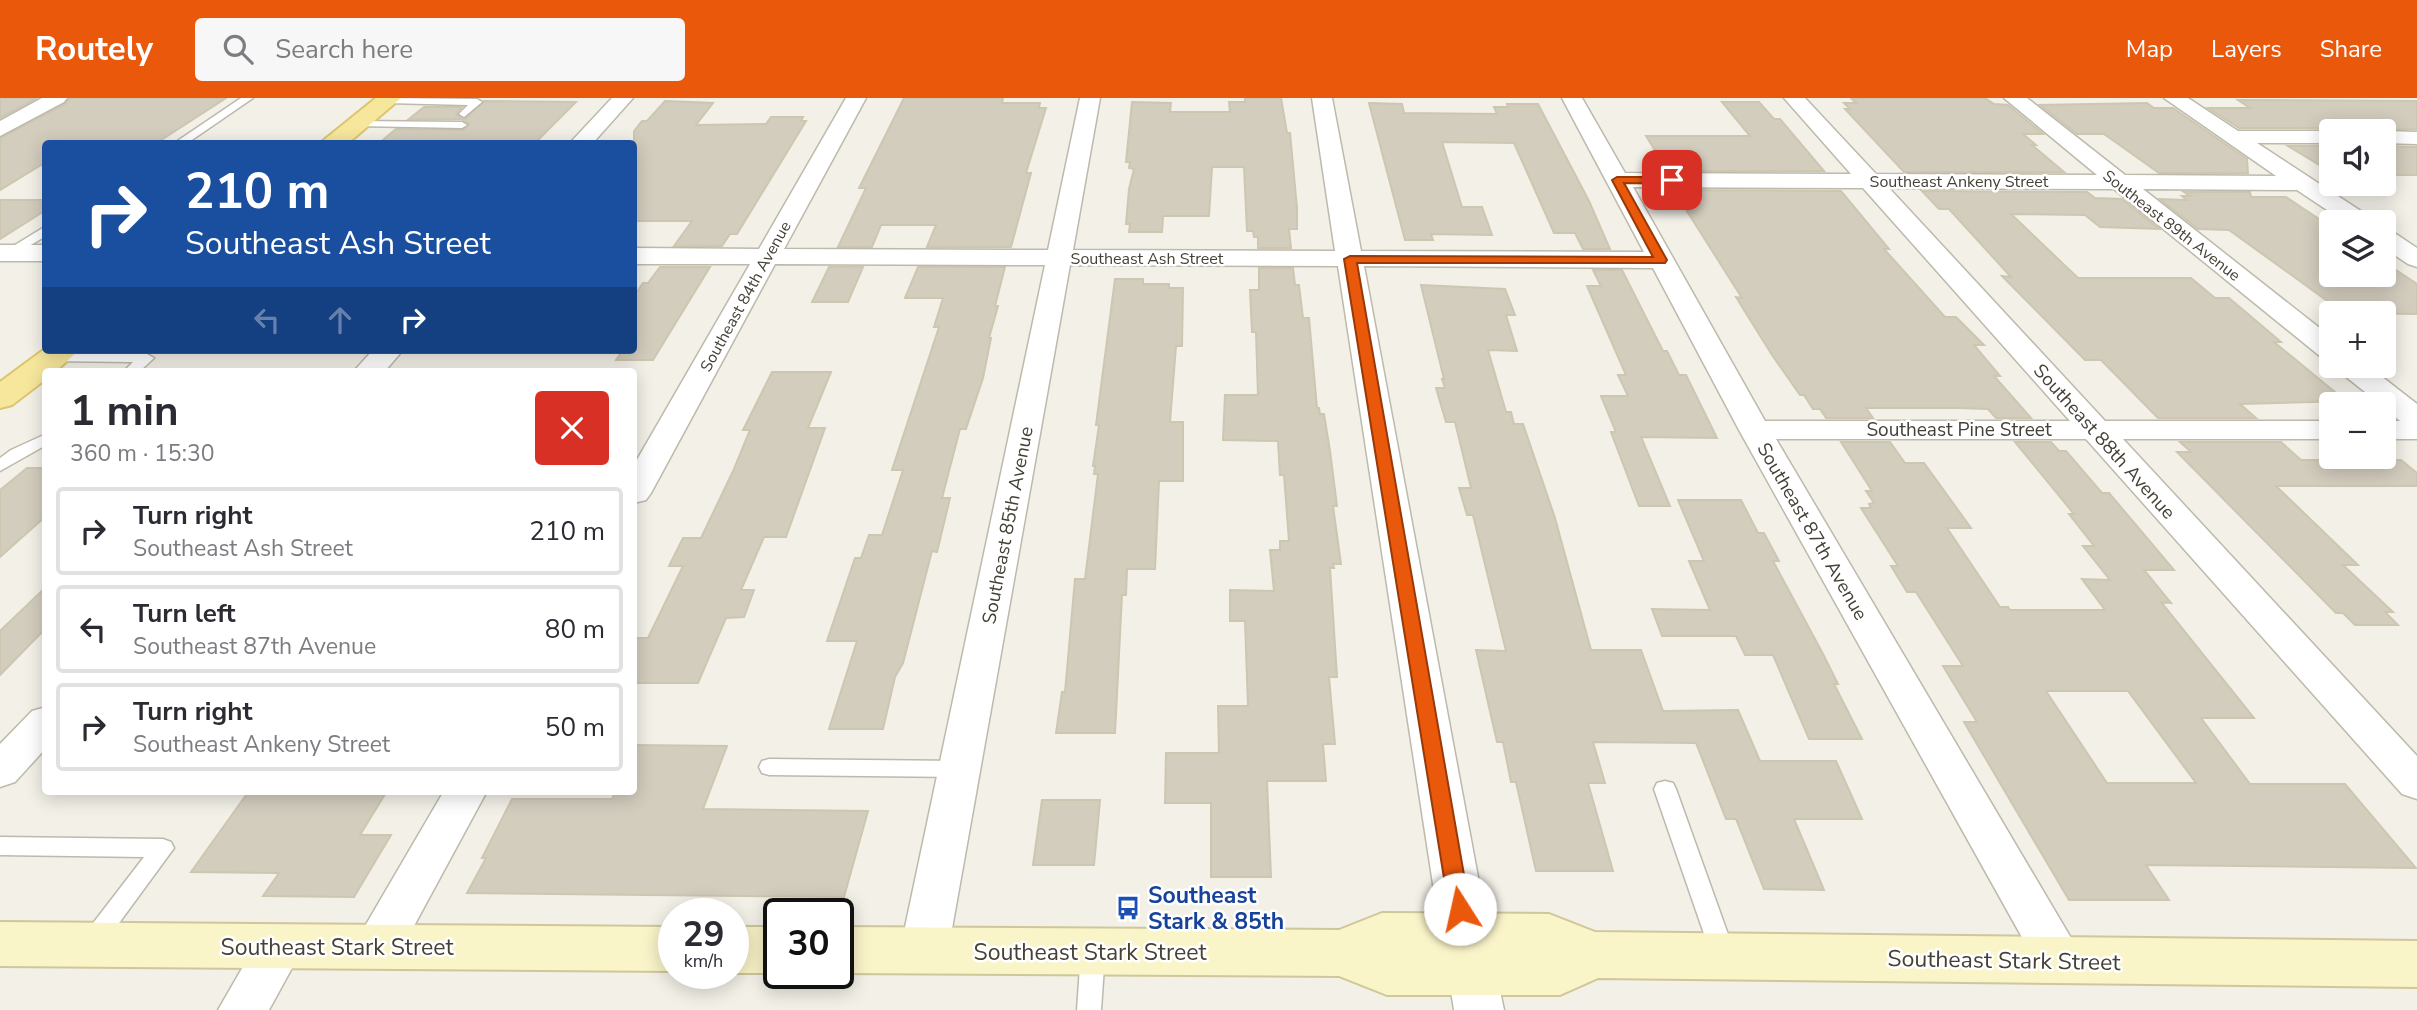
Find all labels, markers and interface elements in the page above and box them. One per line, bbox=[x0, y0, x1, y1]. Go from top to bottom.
search box bbox=[195, 18, 685, 81]
text: Routely bbox=[35, 27, 153, 72]
icon: search bbox=[219, 30, 257, 68]
text: Search here bbox=[275, 32, 413, 67]
text: Map bbox=[2126, 33, 2173, 65]
text: Layers bbox=[2211, 33, 2282, 65]
text: Share bbox=[2320, 33, 2382, 65]
map controls bbox=[2319, 119, 2396, 469]
button: sound bbox=[2319, 119, 2396, 196]
pin bbox=[1642, 150, 1702, 210]
text: 210 m bbox=[185, 158, 329, 225]
icon: arrive bbox=[1653, 161, 1691, 199]
street label: Southeast 89th Avenue bbox=[2098, 165, 2245, 287]
icon: right bbox=[70, 168, 161, 259]
street label: Southeast Ankeny Street bbox=[1870, 171, 2049, 193]
button: layers bbox=[2319, 210, 2396, 287]
street label: Southeast 84th Avenue bbox=[695, 217, 797, 376]
text: Southeast Ash Street bbox=[185, 222, 491, 265]
street label: Southeast Ash Street bbox=[1071, 248, 1224, 270]
icon: left bbox=[248, 301, 286, 339]
icon: ahead bbox=[321, 301, 359, 339]
icon: right bbox=[394, 301, 432, 339]
button: + bbox=[2319, 301, 2396, 378]
street label: Southeast 88th Avenue bbox=[2027, 358, 2181, 525]
text: 1 min bbox=[70, 383, 179, 440]
button: close bbox=[535, 391, 609, 465]
button: − bbox=[2319, 392, 2396, 469]
street label: Southeast Pine Street bbox=[1866, 417, 2052, 443]
street label: Southeast 85th Avenue bbox=[976, 424, 1040, 626]
text: 360 m · 15:30 bbox=[70, 438, 215, 469]
street label: Southeast 87th Avenue bbox=[1751, 438, 1874, 625]
text: Turn right bbox=[133, 498, 252, 533]
icon: right bbox=[74, 512, 112, 550]
text: 210 m bbox=[529, 514, 605, 549]
text: Southeast Ash Street bbox=[133, 533, 353, 564]
text: Turn left bbox=[133, 596, 236, 631]
icon: left bbox=[74, 610, 112, 648]
text: 80 m bbox=[545, 612, 605, 647]
text: Southeast 87th Avenue bbox=[133, 631, 376, 662]
text: Turn right bbox=[133, 694, 252, 729]
icon: right bbox=[74, 708, 112, 746]
text: 50 m bbox=[545, 710, 605, 745]
text: Southeast Ankeny Street bbox=[133, 729, 390, 760]
position arrow bbox=[1423, 872, 1497, 946]
place label: Southeast Stark & 85th bbox=[1148, 880, 1284, 937]
bus stop icon: Southeast Stark & 85th bbox=[1114, 894, 1142, 922]
speed limit sign: 30 bbox=[763, 898, 854, 989]
text: 29 bbox=[682, 911, 725, 958]
street label: Southeast Stark Street bbox=[220, 932, 454, 963]
street label: Southeast Stark Street bbox=[973, 937, 1207, 968]
street label: Southeast Stark Street bbox=[1887, 943, 2122, 978]
text: km/h bbox=[684, 949, 723, 973]

